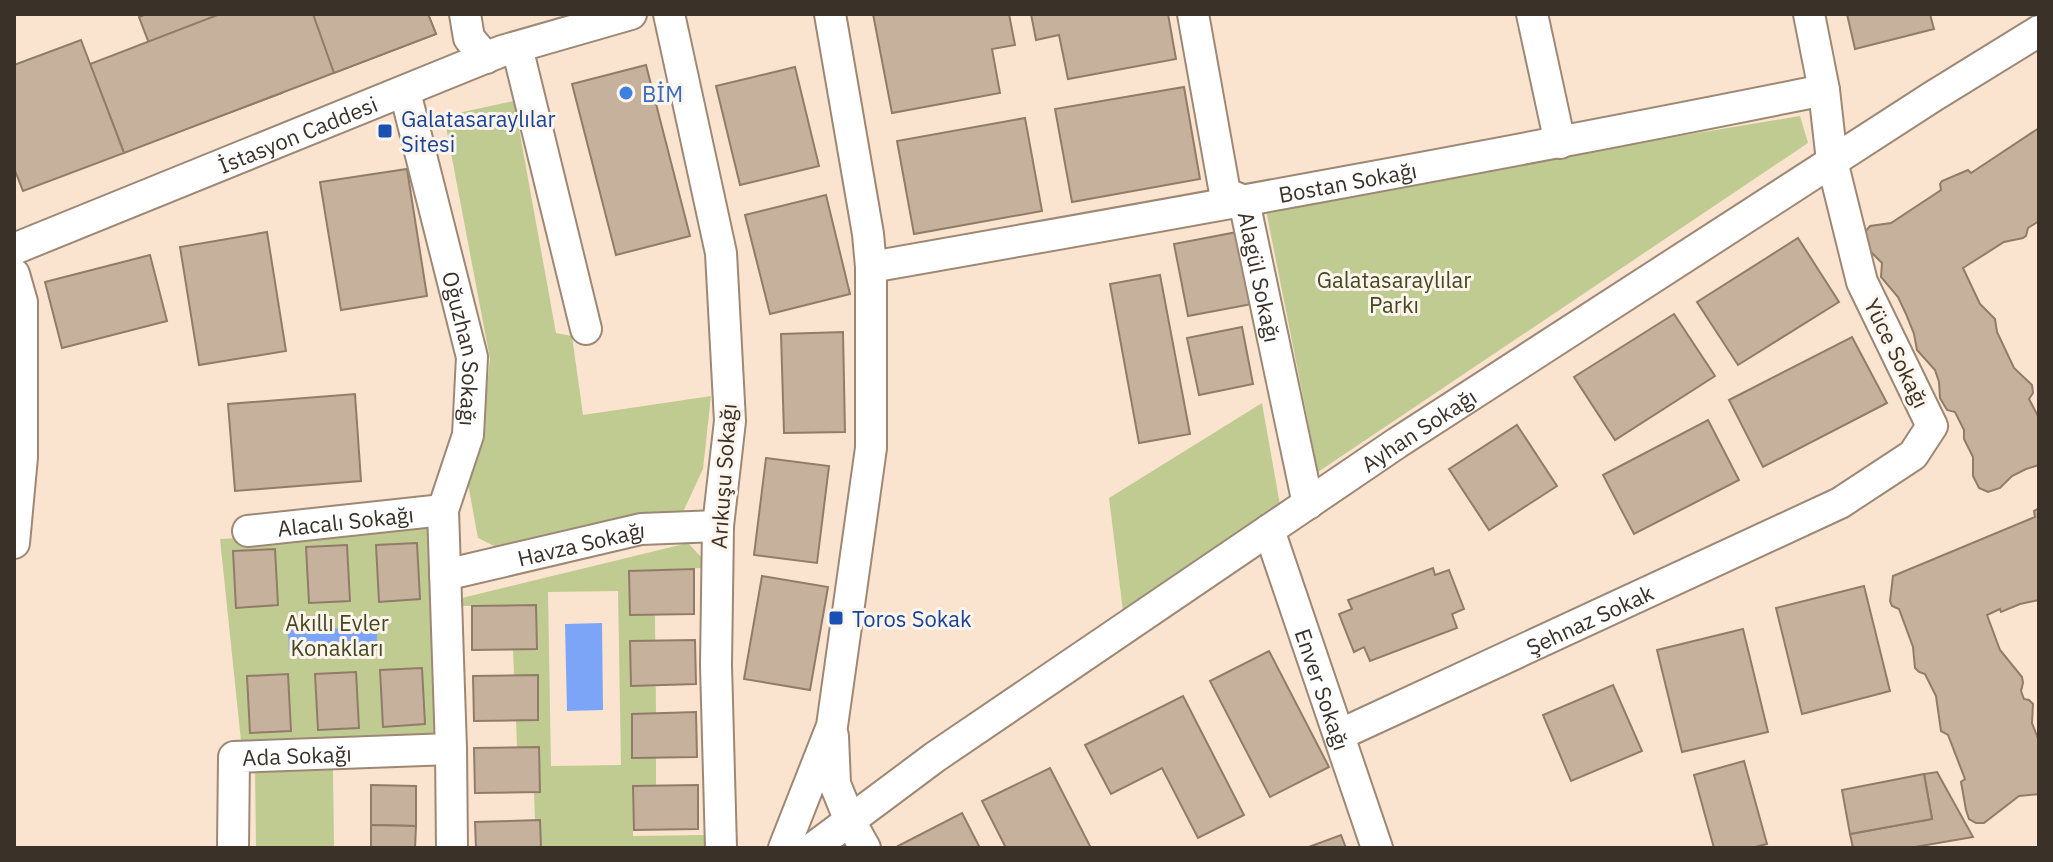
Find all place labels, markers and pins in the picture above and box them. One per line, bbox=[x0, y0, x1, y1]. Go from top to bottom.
place label: BİM bbox=[642, 79, 683, 108]
marker: BİM bbox=[617, 84, 635, 102]
place label: Galatasaraylılar Sitesi bbox=[401, 104, 556, 158]
marker: Galatasaraylılar Sitesi bbox=[376, 122, 394, 140]
place label: Toros Sokak bbox=[852, 604, 972, 633]
marker: Toros Sokak bbox=[827, 609, 845, 627]

